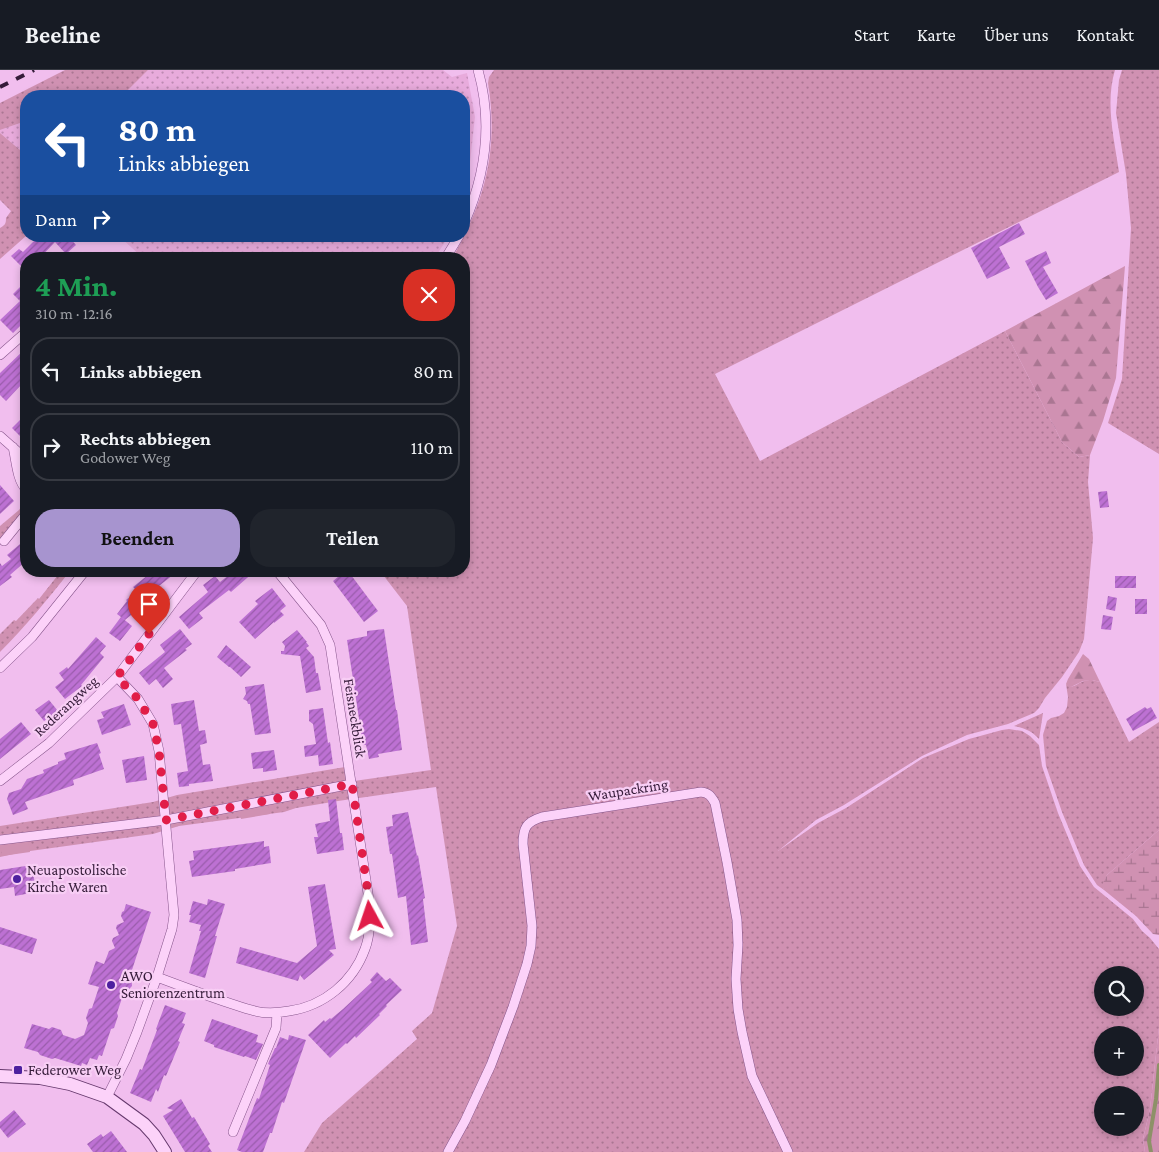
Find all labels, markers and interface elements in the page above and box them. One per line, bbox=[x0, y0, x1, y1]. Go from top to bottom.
text: Beeline bbox=[25, 21, 100, 48]
text: Start bbox=[854, 25, 889, 45]
text: Karte bbox=[917, 25, 956, 45]
text: Über uns bbox=[984, 25, 1049, 45]
text: Kontakt bbox=[1077, 25, 1134, 45]
icon: left bbox=[35, 110, 100, 175]
text: 80 m bbox=[118, 110, 196, 149]
text: Links abbiegen bbox=[118, 151, 250, 176]
icon: right bbox=[87, 205, 115, 233]
text: Dann bbox=[35, 209, 77, 230]
text: 4 Min. bbox=[35, 269, 117, 302]
button: close bbox=[403, 269, 455, 321]
text: 310 m · 12:16 bbox=[35, 305, 113, 322]
icon: left bbox=[37, 357, 65, 385]
text: Links abbiegen bbox=[80, 361, 202, 382]
text: 80 m bbox=[413, 361, 453, 382]
text: Rechts abbiegen bbox=[80, 428, 211, 449]
icon: right bbox=[37, 433, 65, 461]
text: 110 m bbox=[411, 437, 453, 458]
text: Godower Weg bbox=[80, 449, 171, 466]
button: Beenden bbox=[35, 509, 240, 567]
button: Teilen bbox=[250, 509, 455, 567]
pin bbox=[128, 583, 170, 634]
icon: arrive bbox=[135, 590, 163, 618]
street label: Rederangweg bbox=[31, 672, 102, 740]
street label: Feisneckblick bbox=[341, 677, 369, 760]
street label: Waupackring bbox=[587, 776, 669, 805]
place label: Neuapostolische Kirche Waren bbox=[27, 862, 127, 895]
marker: Neuapostolische Kirche Waren bbox=[11, 873, 23, 885]
position arrow bbox=[343, 889, 395, 941]
map controls bbox=[1094, 966, 1144, 1136]
button: search bbox=[1094, 966, 1144, 1016]
place label: AWO Seniorenzentrum bbox=[121, 968, 225, 1001]
marker: AWO Seniorenzentrum bbox=[105, 979, 117, 991]
button: + bbox=[1094, 1026, 1144, 1076]
place label: Federower Weg bbox=[28, 1062, 121, 1079]
marker: Federower Weg bbox=[12, 1064, 24, 1076]
button: − bbox=[1094, 1086, 1144, 1136]

